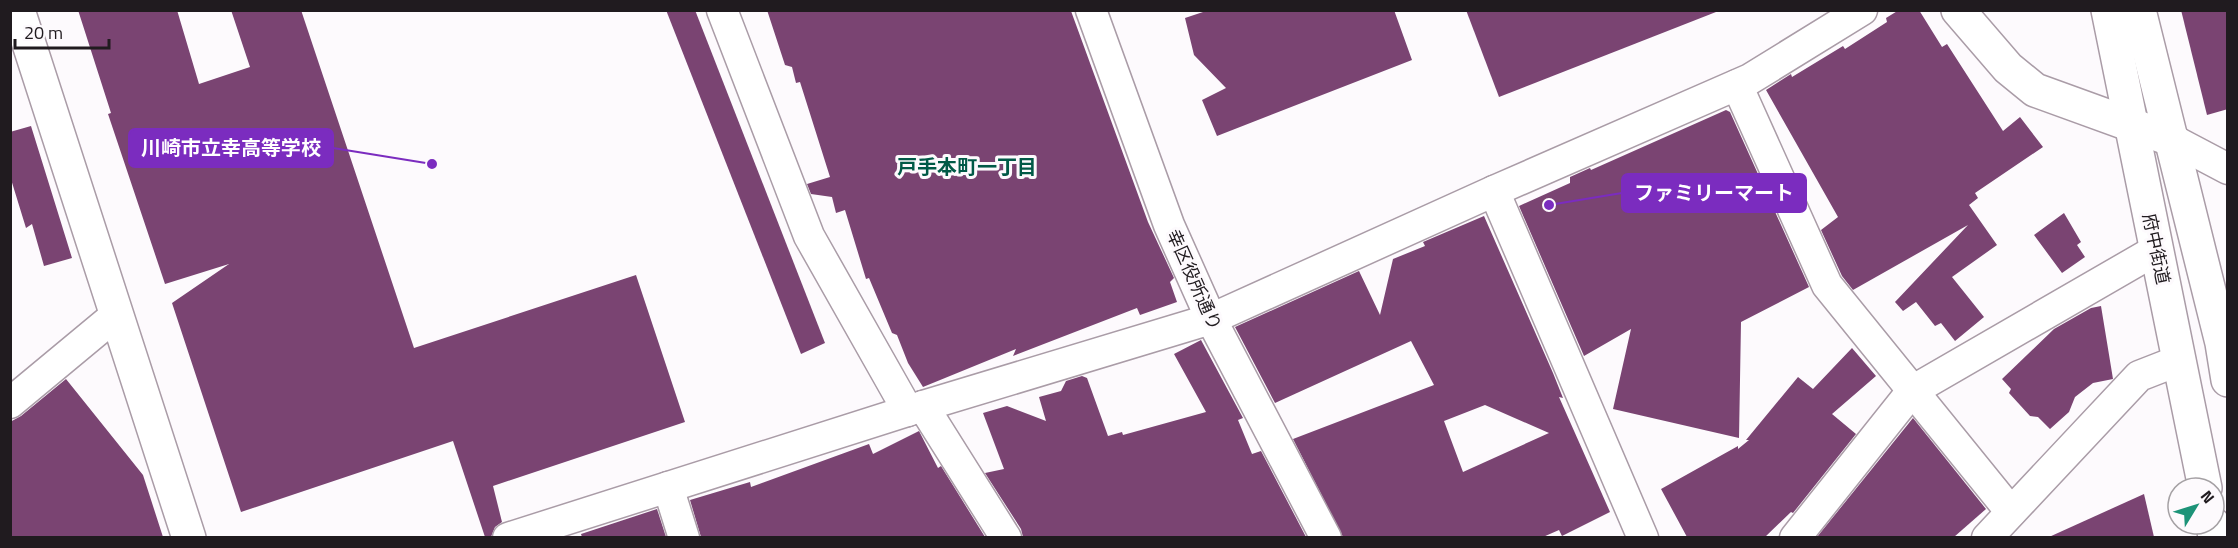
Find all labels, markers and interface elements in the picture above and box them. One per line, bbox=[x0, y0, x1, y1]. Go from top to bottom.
scale bar bbox=[15, 12, 110, 50]
text: 20 m bbox=[24, 19, 63, 46]
callout: 川崎市立幸高等学校 bbox=[129, 129, 333, 167]
text: 川崎市立幸高等学校 bbox=[141, 132, 321, 163]
district label: 戸手本町一丁目 bbox=[897, 151, 1037, 182]
callout: ファミリーマート bbox=[1622, 174, 1806, 212]
text: ファミリーマート bbox=[1634, 177, 1794, 208]
street label: 府中街道 bbox=[2136, 211, 2177, 287]
street label: 幸区役所通り bbox=[1160, 225, 1229, 335]
north arrow bbox=[2166, 476, 2226, 536]
text: N bbox=[2195, 485, 2221, 509]

